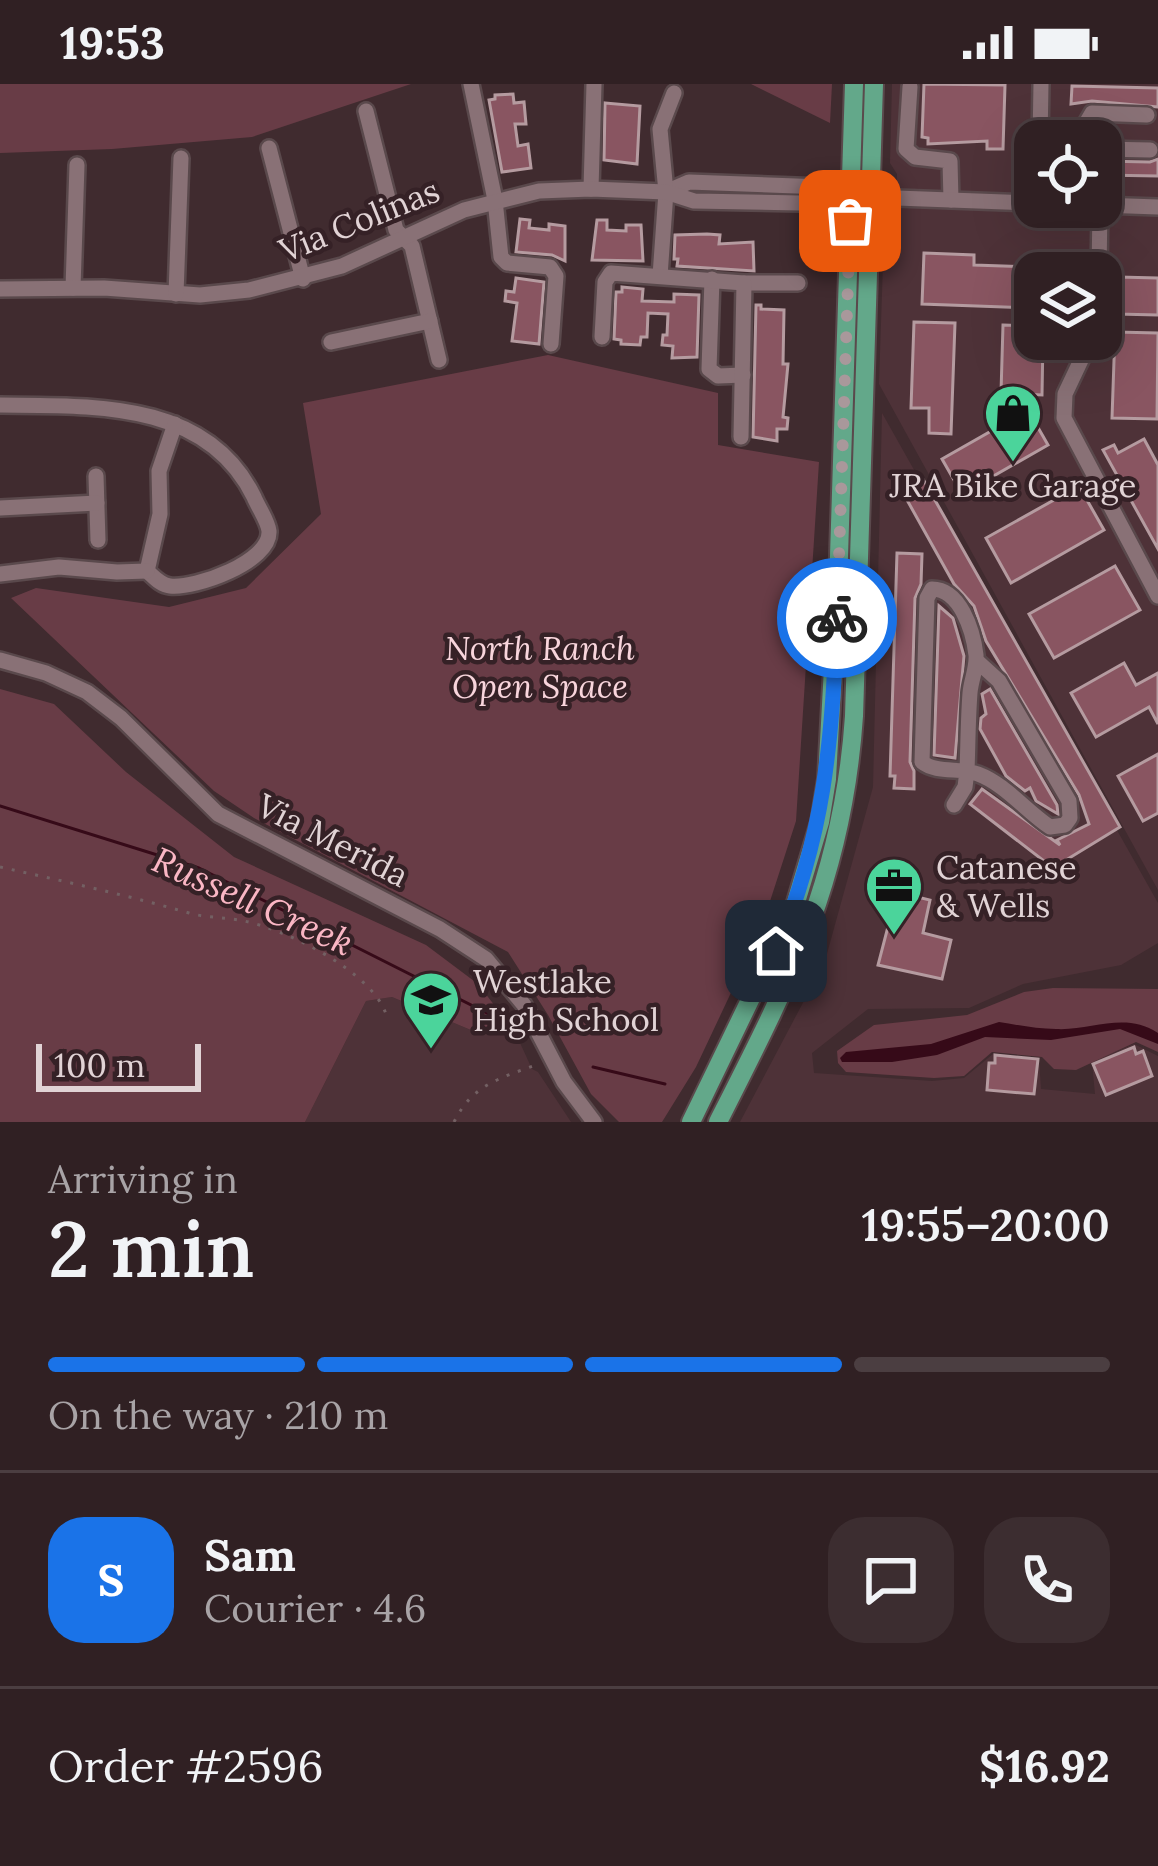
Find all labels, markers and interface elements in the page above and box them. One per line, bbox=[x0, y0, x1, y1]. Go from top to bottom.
text: 19:53 bbox=[60, 14, 165, 71]
map controls bbox=[1014, 120, 1122, 360]
button: locate bbox=[1014, 120, 1122, 228]
street label: Via Colinas bbox=[272, 169, 445, 271]
pin bbox=[799, 170, 901, 272]
icon: bag bbox=[817, 188, 883, 254]
button: layers bbox=[1014, 252, 1122, 360]
shop icon: JRA Bike Garage bbox=[982, 382, 1044, 464]
place label: JRA Bike Garage bbox=[889, 464, 1136, 506]
courier bbox=[777, 558, 897, 678]
icon: bike bbox=[804, 585, 870, 651]
park label: North Ranch Open Space bbox=[445, 627, 635, 707]
street label: Via Merida bbox=[249, 784, 416, 896]
water label: Russell Creek bbox=[145, 836, 361, 966]
place label: Catanese & Wells bbox=[936, 846, 1077, 926]
office icon: Catanese & Wells bbox=[863, 855, 925, 937]
pin bbox=[725, 900, 827, 1002]
icon: home bbox=[743, 918, 809, 984]
place label: Westlake High School bbox=[473, 960, 659, 1040]
school or university icon: Westlake High School bbox=[400, 969, 462, 1051]
scale bar bbox=[36, 1038, 201, 1091]
text: 100 m bbox=[54, 1044, 145, 1086]
text: Arriving in bbox=[48, 1154, 238, 1204]
text: 19:55–20:00 bbox=[862, 1196, 1110, 1253]
text: 2 min bbox=[48, 1199, 255, 1298]
text: On the way · 210 m bbox=[48, 1390, 389, 1440]
button: chat bbox=[828, 1517, 954, 1643]
button: phone bbox=[984, 1517, 1110, 1643]
text: Sam bbox=[204, 1526, 296, 1583]
text: S bbox=[98, 1551, 124, 1608]
text: Courier · 4.6 bbox=[204, 1583, 426, 1633]
text: Order #2596 bbox=[48, 1737, 324, 1794]
text: $16.92 bbox=[979, 1737, 1110, 1794]

